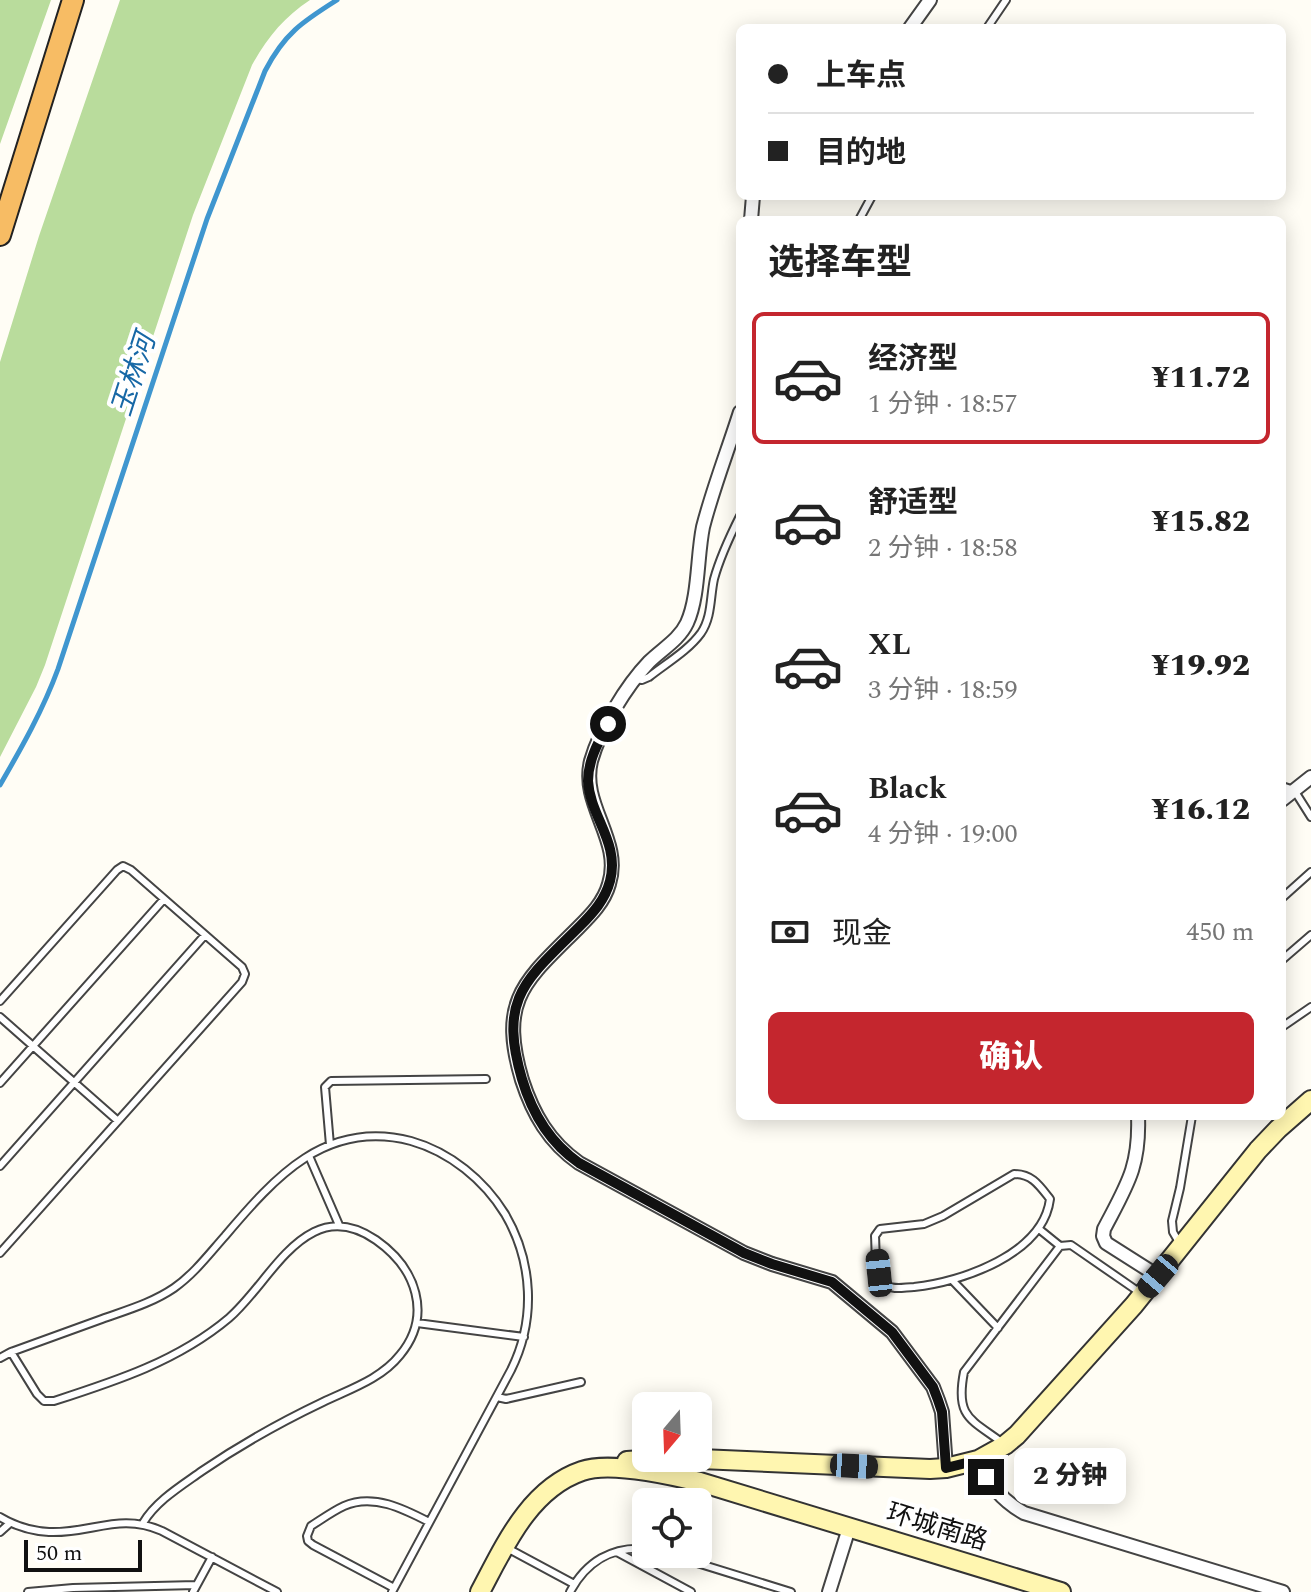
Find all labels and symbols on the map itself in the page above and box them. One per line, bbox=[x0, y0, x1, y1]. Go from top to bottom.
water label: 玉林河 bbox=[101, 324, 169, 422]
route start bbox=[590, 706, 626, 742]
car bbox=[865, 1248, 893, 1298]
car bbox=[1133, 1250, 1183, 1302]
north arrow bbox=[632, 1392, 712, 1472]
callout: 2 分钟 bbox=[1014, 1449, 1126, 1505]
car bbox=[829, 1453, 879, 1479]
route end bbox=[968, 1459, 1004, 1495]
street label: 环城南路 bbox=[881, 1493, 993, 1561]
scale bar bbox=[24, 1536, 142, 1572]

